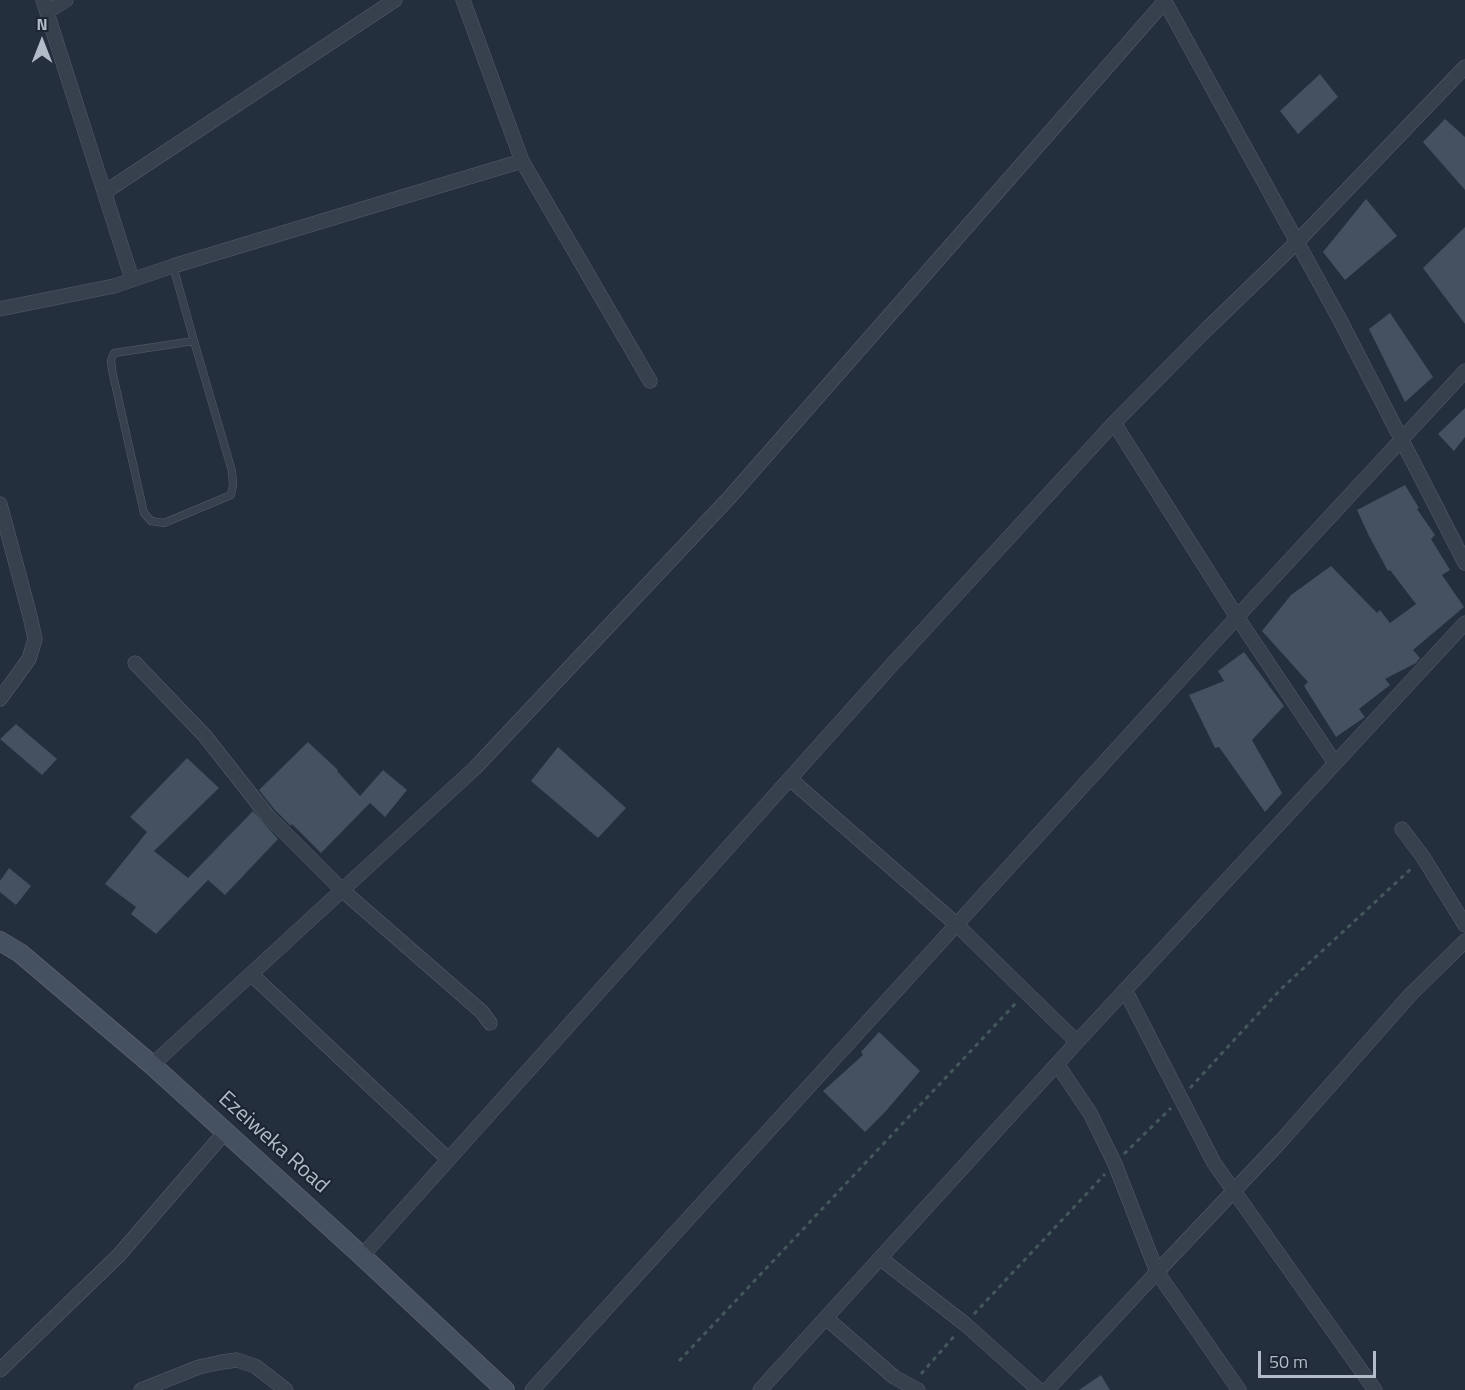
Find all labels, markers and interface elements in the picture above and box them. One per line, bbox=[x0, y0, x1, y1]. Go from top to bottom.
north arrow bbox=[12, 12, 72, 72]
text: N bbox=[36, 12, 48, 36]
street label: Ezeiweka Road bbox=[212, 1086, 334, 1200]
scale bar bbox=[1261, 1339, 1380, 1377]
text: 50 m bbox=[1269, 1348, 1308, 1375]

